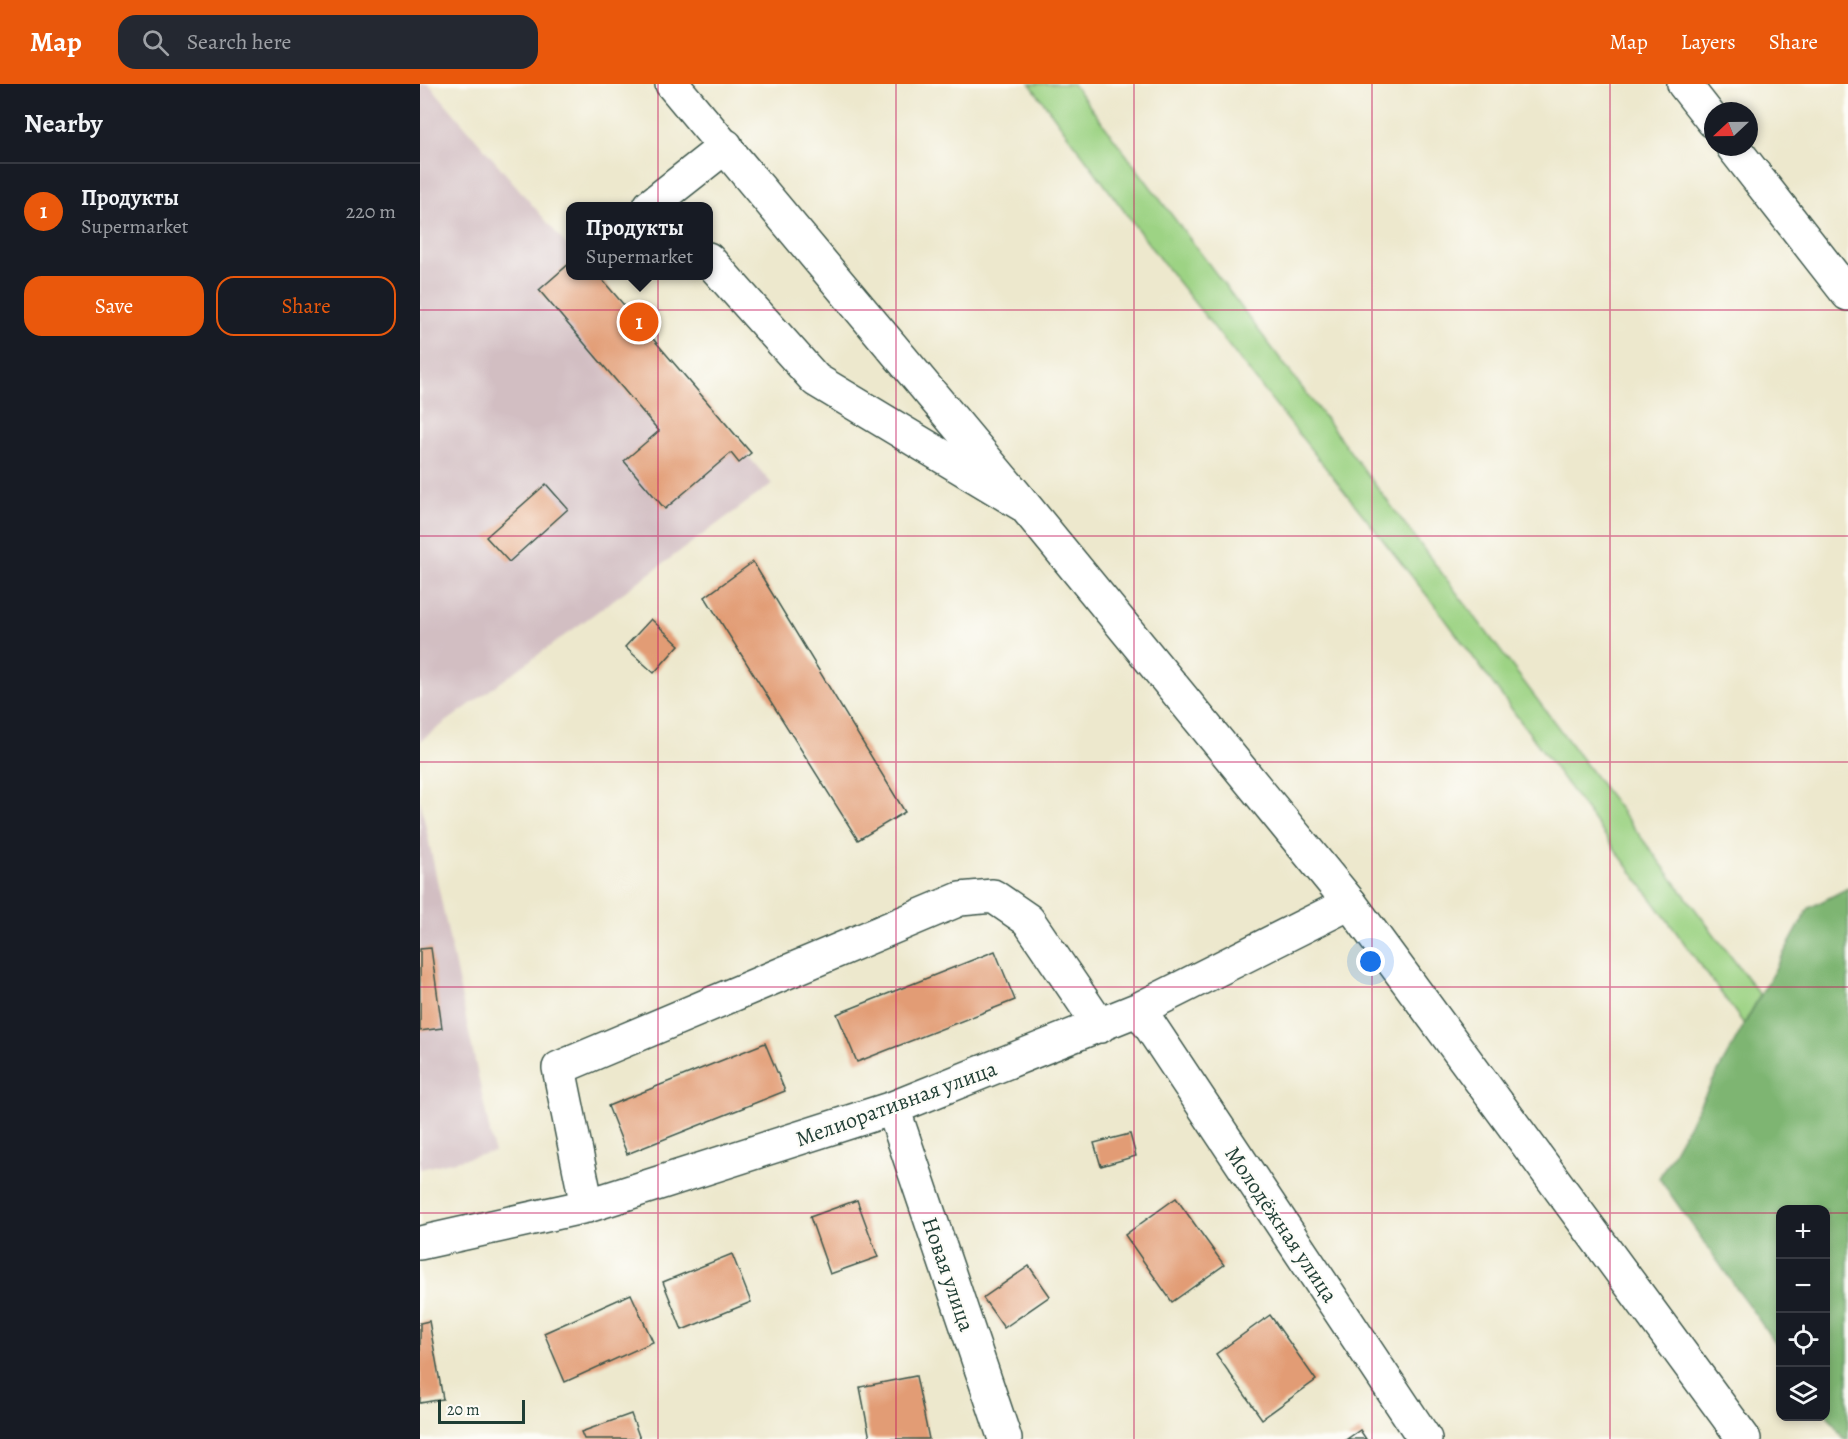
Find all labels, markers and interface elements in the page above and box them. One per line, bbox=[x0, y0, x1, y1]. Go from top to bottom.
search box bbox=[118, 15, 538, 69]
text: Map bbox=[30, 23, 82, 61]
icon: search bbox=[139, 26, 172, 59]
text: Search here bbox=[187, 27, 291, 57]
text: Map bbox=[1609, 28, 1648, 56]
text: Layers bbox=[1681, 28, 1736, 56]
text: Share bbox=[1769, 28, 1818, 56]
north arrow bbox=[1704, 102, 1758, 156]
text: Nearby bbox=[24, 106, 103, 141]
text: Продукты bbox=[81, 183, 179, 213]
text: 1 bbox=[40, 198, 47, 225]
text: 220 m bbox=[346, 198, 396, 225]
popup bbox=[566, 202, 713, 280]
text: Supermarket bbox=[81, 213, 188, 240]
text: Продукты bbox=[586, 213, 684, 243]
text: Supermarket bbox=[586, 243, 693, 270]
button: Save bbox=[24, 276, 204, 336]
button: Share bbox=[216, 276, 396, 336]
pin: 1 bbox=[620, 300, 658, 344]
your location bbox=[1356, 947, 1385, 976]
street label: Мелиоративная улица bbox=[792, 1053, 1002, 1154]
street label: Молодёжная улица bbox=[1218, 1141, 1345, 1309]
map controls bbox=[1776, 1205, 1830, 1421]
button: + bbox=[1776, 1205, 1830, 1259]
street label: Новая улица bbox=[914, 1213, 982, 1336]
button: − bbox=[1776, 1259, 1830, 1313]
button: locate bbox=[1776, 1313, 1830, 1367]
button: layers bbox=[1776, 1367, 1830, 1421]
scale bar bbox=[438, 1397, 525, 1424]
text: 20 m bbox=[447, 1399, 480, 1421]

